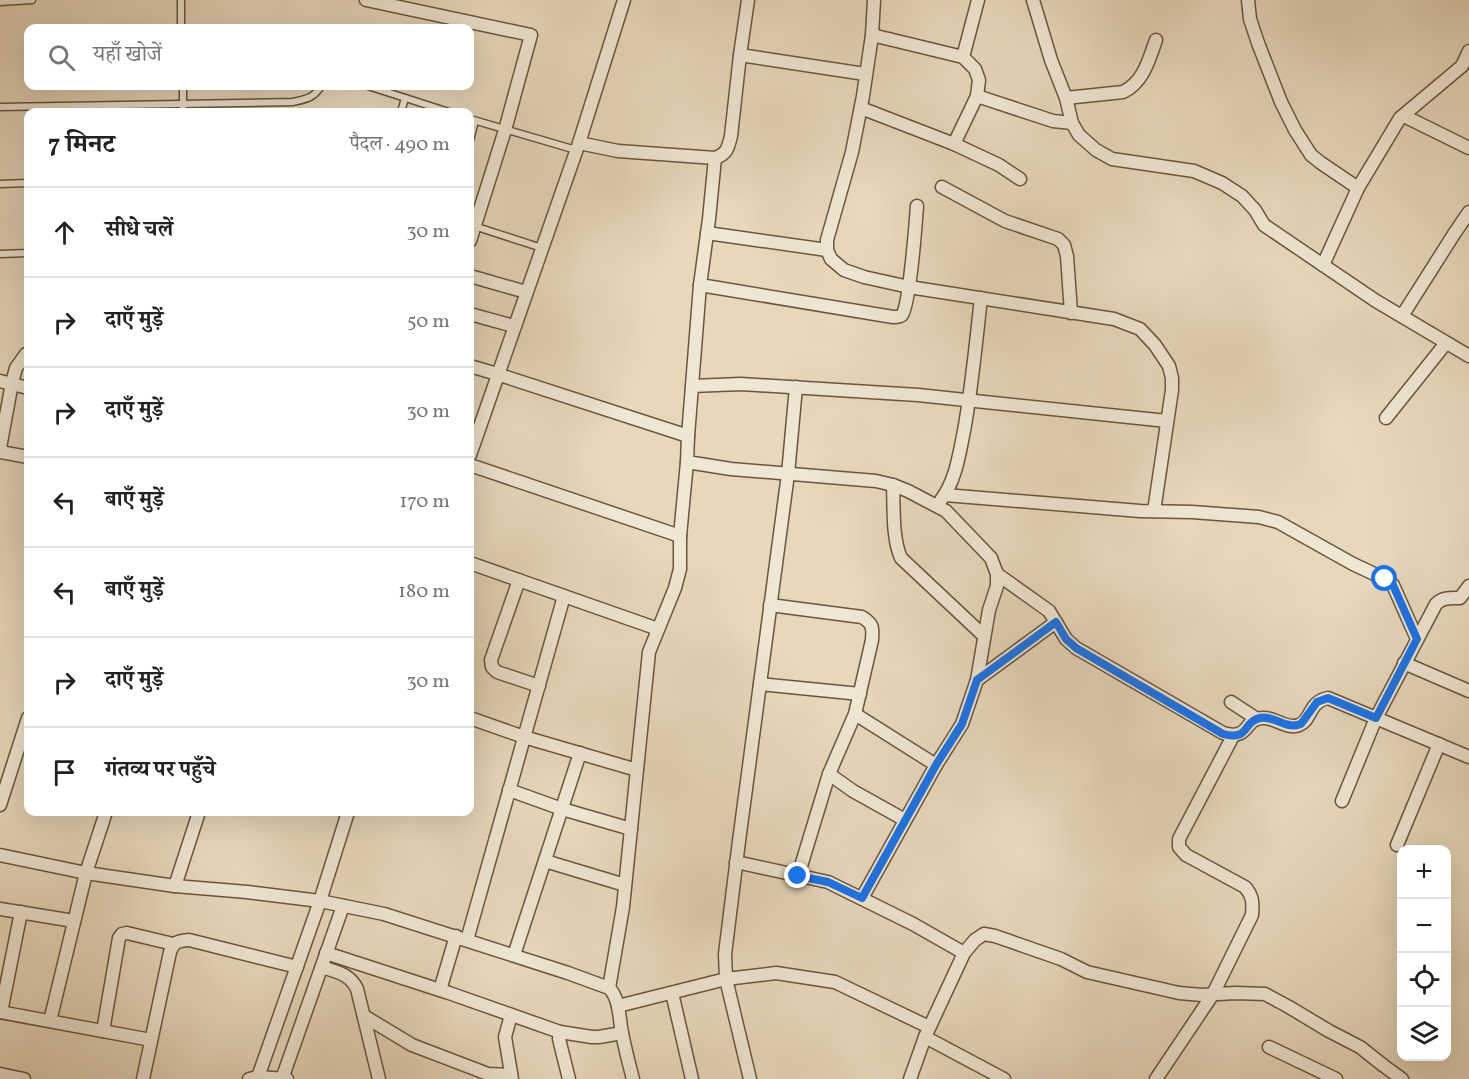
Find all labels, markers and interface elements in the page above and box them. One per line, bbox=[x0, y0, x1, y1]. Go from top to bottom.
search box bbox=[24, 24, 474, 90]
text: यहाँ खोजें bbox=[93, 40, 162, 71]
icon: search bbox=[45, 41, 78, 74]
text: 7 मिनट bbox=[48, 127, 115, 163]
text: पैदल · 490 m bbox=[350, 131, 450, 159]
text: सीधे चलें bbox=[105, 215, 173, 246]
icon: ahead bbox=[48, 216, 81, 249]
text: 30 m bbox=[406, 218, 450, 246]
text: दाएँ मुड़ें bbox=[105, 305, 163, 336]
icon: right bbox=[48, 306, 81, 339]
text: 50 m bbox=[407, 308, 450, 336]
text: दाएँ मुड़ें bbox=[105, 395, 163, 426]
icon: right bbox=[48, 396, 81, 429]
text: 30 m bbox=[406, 398, 450, 426]
text: बाएँ मुड़ें bbox=[105, 485, 164, 516]
icon: left bbox=[48, 486, 81, 519]
text: 170 m bbox=[400, 488, 450, 516]
route start bbox=[1371, 565, 1397, 591]
text: बाएँ मुड़ें bbox=[105, 575, 164, 606]
icon: left bbox=[48, 576, 81, 609]
text: 180 m bbox=[398, 578, 450, 606]
text: दाएँ मुड़ें bbox=[105, 665, 163, 696]
icon: right bbox=[48, 666, 81, 699]
text: 30 m bbox=[406, 668, 450, 696]
text: गंतव्य पर पहुँचे bbox=[105, 755, 216, 786]
icon: arrive bbox=[48, 756, 81, 789]
map controls bbox=[1397, 845, 1451, 1061]
button: + bbox=[1397, 845, 1451, 899]
route end bbox=[784, 862, 810, 888]
button: − bbox=[1397, 899, 1451, 953]
button: locate bbox=[1397, 953, 1451, 1007]
button: layers bbox=[1397, 1007, 1451, 1061]

